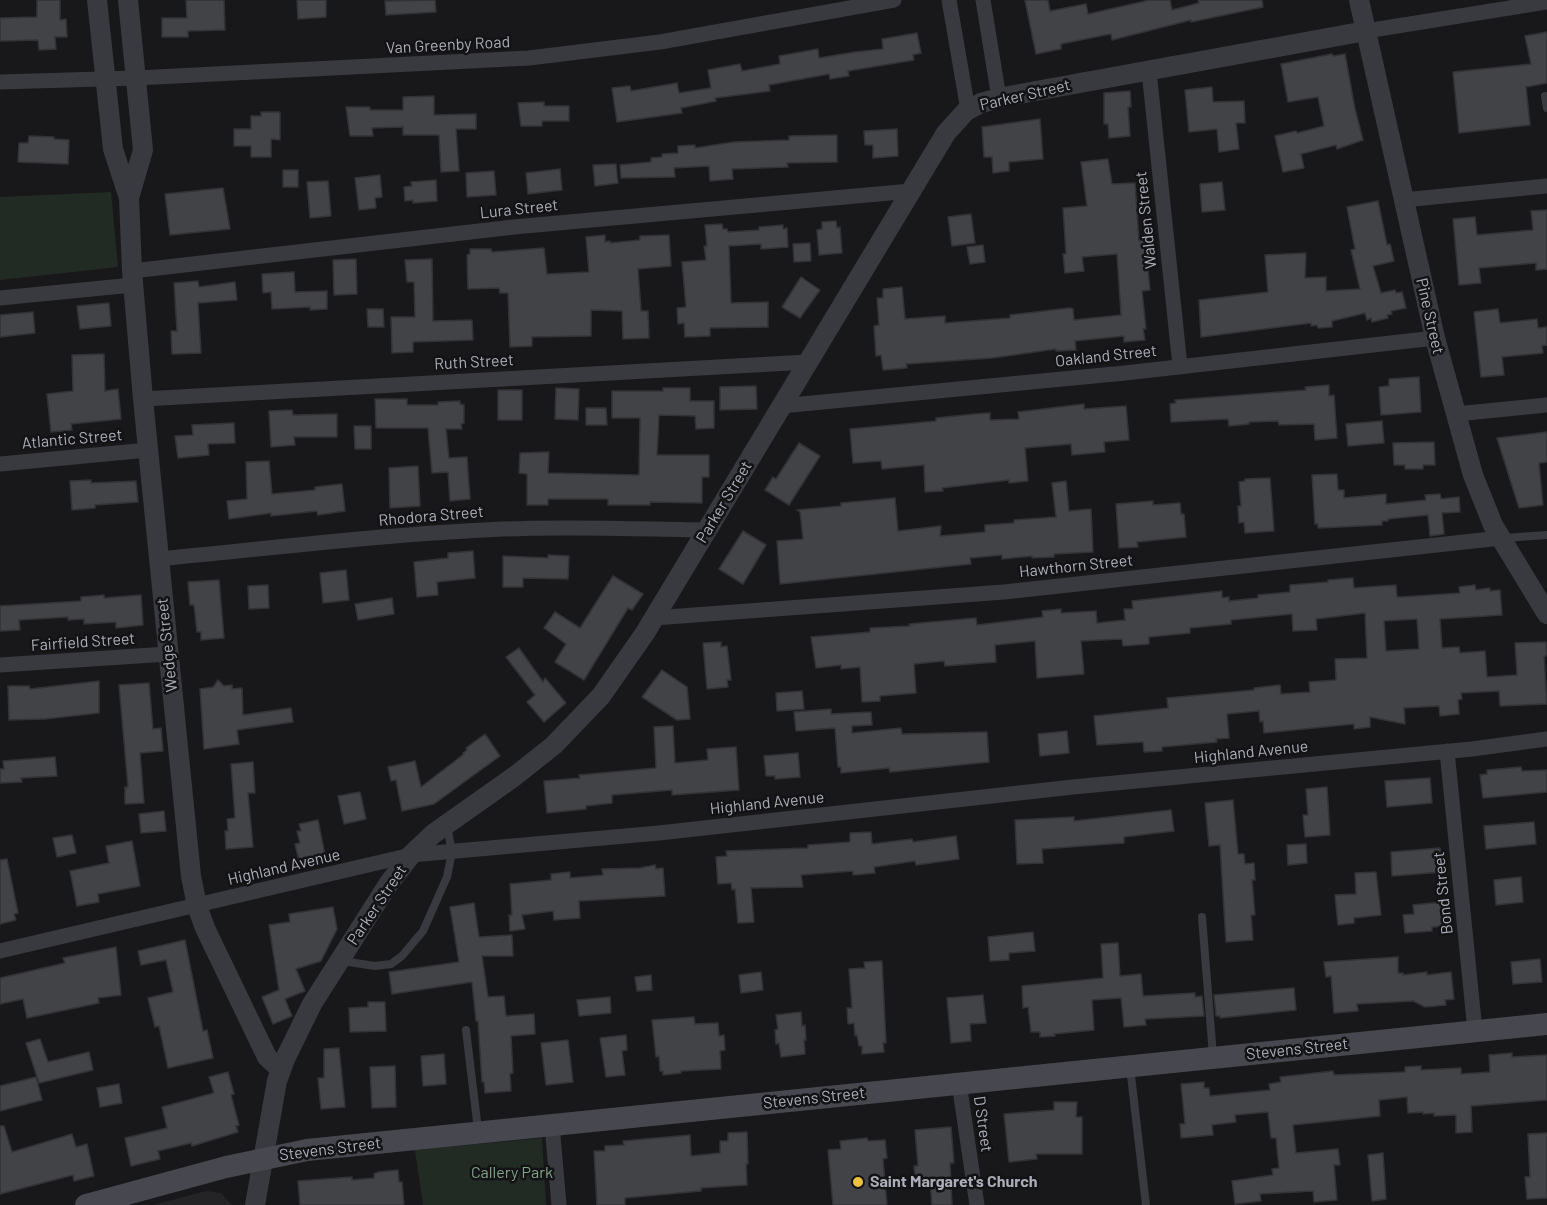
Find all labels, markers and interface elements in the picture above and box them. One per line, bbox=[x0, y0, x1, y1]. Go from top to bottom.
street label: Van Greenby Road bbox=[385, 32, 511, 58]
street label: Parker Street bbox=[978, 75, 1072, 115]
street label: Walden Street bbox=[1131, 170, 1161, 270]
street label: Lura Street bbox=[479, 195, 559, 223]
street label: Pine Street bbox=[1412, 276, 1448, 356]
street label: Oakland Street bbox=[1054, 341, 1158, 371]
street label: Ruth Street bbox=[434, 350, 514, 374]
street label: Atlantic Street bbox=[21, 425, 123, 453]
street label: Parker Street bbox=[692, 457, 756, 547]
street label: Rhodora Street bbox=[378, 502, 484, 530]
street label: Hawthorn Street bbox=[1018, 550, 1134, 582]
street label: Wedge Street bbox=[153, 597, 181, 693]
street label: Fairfield Street bbox=[30, 629, 136, 655]
street label: Highland Avenue bbox=[1193, 736, 1309, 768]
street label: Highland Avenue bbox=[709, 787, 825, 819]
street label: Highland Avenue bbox=[226, 845, 342, 889]
street label: Bond Street bbox=[1429, 851, 1457, 935]
street label: Parker Street bbox=[343, 861, 411, 949]
street label: Stevens Street bbox=[1245, 1034, 1349, 1064]
street label: Stevens Street bbox=[762, 1083, 866, 1113]
street label: D Street bbox=[970, 1095, 996, 1153]
street label: Stevens Street bbox=[278, 1133, 382, 1165]
park label: Callery Park bbox=[471, 1163, 553, 1183]
place label: Saint Margaret's Church bbox=[870, 1172, 1038, 1192]
marker: Saint Margaret's Church bbox=[851, 1175, 865, 1189]

